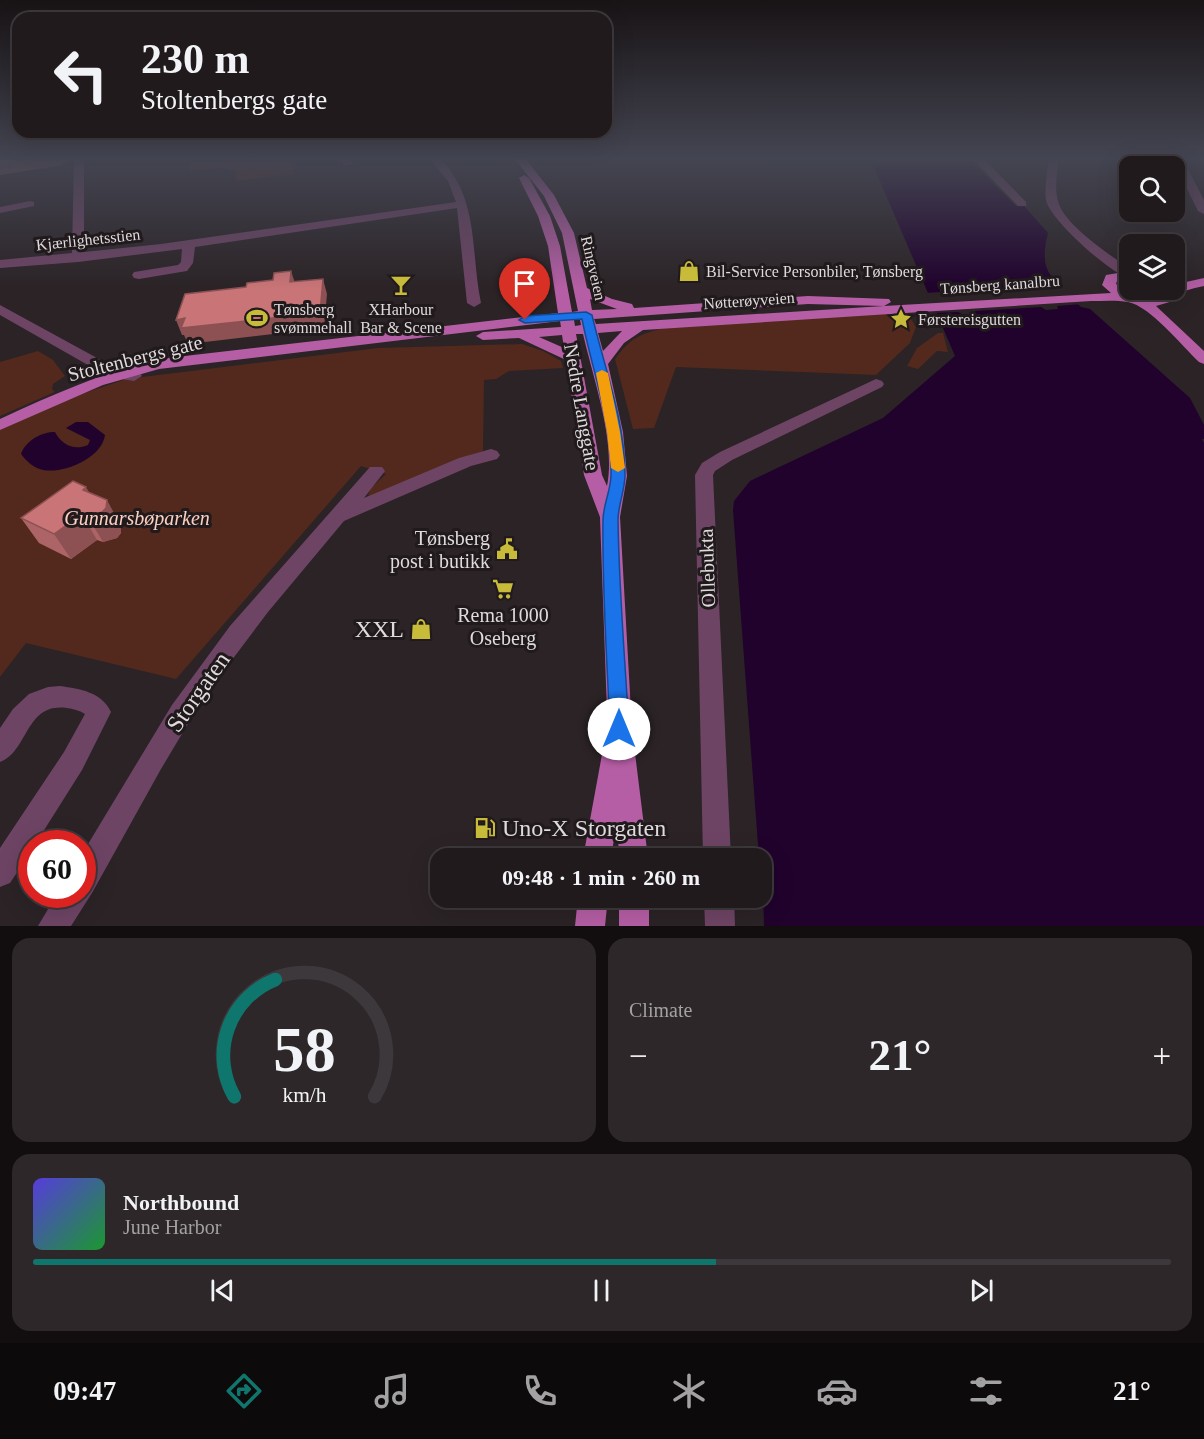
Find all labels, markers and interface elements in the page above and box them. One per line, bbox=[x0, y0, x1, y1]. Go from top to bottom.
icon: left bbox=[42, 36, 120, 114]
text: 230 m bbox=[141, 36, 250, 82]
text: Stoltenbergs gate bbox=[141, 85, 327, 115]
map controls bbox=[1119, 156, 1185, 300]
button: search bbox=[1119, 156, 1185, 222]
street label: Kjærlighetsstien bbox=[35, 226, 141, 254]
street label: Ringveien bbox=[577, 234, 609, 302]
button: layers bbox=[1119, 234, 1185, 300]
pin bbox=[499, 258, 550, 320]
shop icon: Bil-Service Personbiler, Tønsberg bbox=[677, 259, 701, 283]
place label: Bil-Service Personbiler, Tønsberg bbox=[706, 263, 923, 281]
icon: arrive bbox=[508, 267, 541, 300]
street label: Tønsberg kanalbru bbox=[940, 272, 1061, 298]
bar icon: XHarbour Bar & Scene bbox=[389, 273, 413, 297]
street label: Nøtterøyveien bbox=[703, 289, 795, 313]
place label: Tønsberg svømmehall bbox=[274, 301, 353, 336]
place label: XHarbour Bar & Scene bbox=[360, 301, 442, 336]
sports icon: Tønsberg svømmehall bbox=[245, 306, 269, 330]
place icon: Førstereisgutten bbox=[889, 307, 913, 331]
place label: Førstereisgutten bbox=[918, 311, 1021, 329]
street label: Stoltenbergs gate bbox=[65, 331, 205, 386]
street label: Nedre Langgate bbox=[559, 342, 604, 472]
park label: Gunnarsbøparken bbox=[64, 507, 210, 530]
place label: Tønsberg post i butikk bbox=[390, 527, 490, 573]
street label: Ollebukta bbox=[695, 528, 719, 608]
public building icon: Tønsberg post i butikk bbox=[495, 537, 519, 561]
supermarket icon: Rema 1000 Oseberg bbox=[491, 577, 515, 601]
place label: Rema 1000 Oseberg bbox=[457, 604, 549, 650]
place label: XXL bbox=[355, 616, 404, 642]
shop icon: XXL bbox=[409, 617, 433, 641]
street label: Storgaten bbox=[161, 647, 235, 737]
position arrow bbox=[587, 697, 651, 761]
place label: Uno-X Storgaten bbox=[502, 815, 666, 841]
fuel station icon: Uno-X Storgaten bbox=[473, 816, 497, 840]
speed limit sign: 60 bbox=[18, 830, 96, 908]
text: 09:48 · 1 min · 260 m bbox=[502, 865, 700, 890]
text: Climate bbox=[629, 999, 692, 1021]
text: 58 bbox=[273, 1015, 335, 1084]
text: 21° bbox=[869, 1030, 932, 1080]
text: − bbox=[629, 1038, 648, 1074]
text: + bbox=[1152, 1038, 1171, 1074]
text: km/h bbox=[282, 1083, 326, 1107]
text: Northbound bbox=[123, 1190, 239, 1215]
text: June Harbor bbox=[123, 1216, 221, 1238]
icon: previous bbox=[206, 1274, 239, 1307]
icon: pause bbox=[585, 1274, 618, 1307]
icon: next bbox=[965, 1274, 998, 1307]
icon: directions bbox=[223, 1370, 265, 1412]
icon: music bbox=[371, 1370, 413, 1412]
icon: phone bbox=[519, 1370, 561, 1412]
icon: climate bbox=[668, 1370, 710, 1412]
icon: car bbox=[816, 1370, 858, 1412]
icon: filters bbox=[965, 1370, 1007, 1412]
text: 09:47 bbox=[53, 1376, 116, 1406]
text: 21° bbox=[1113, 1376, 1151, 1406]

